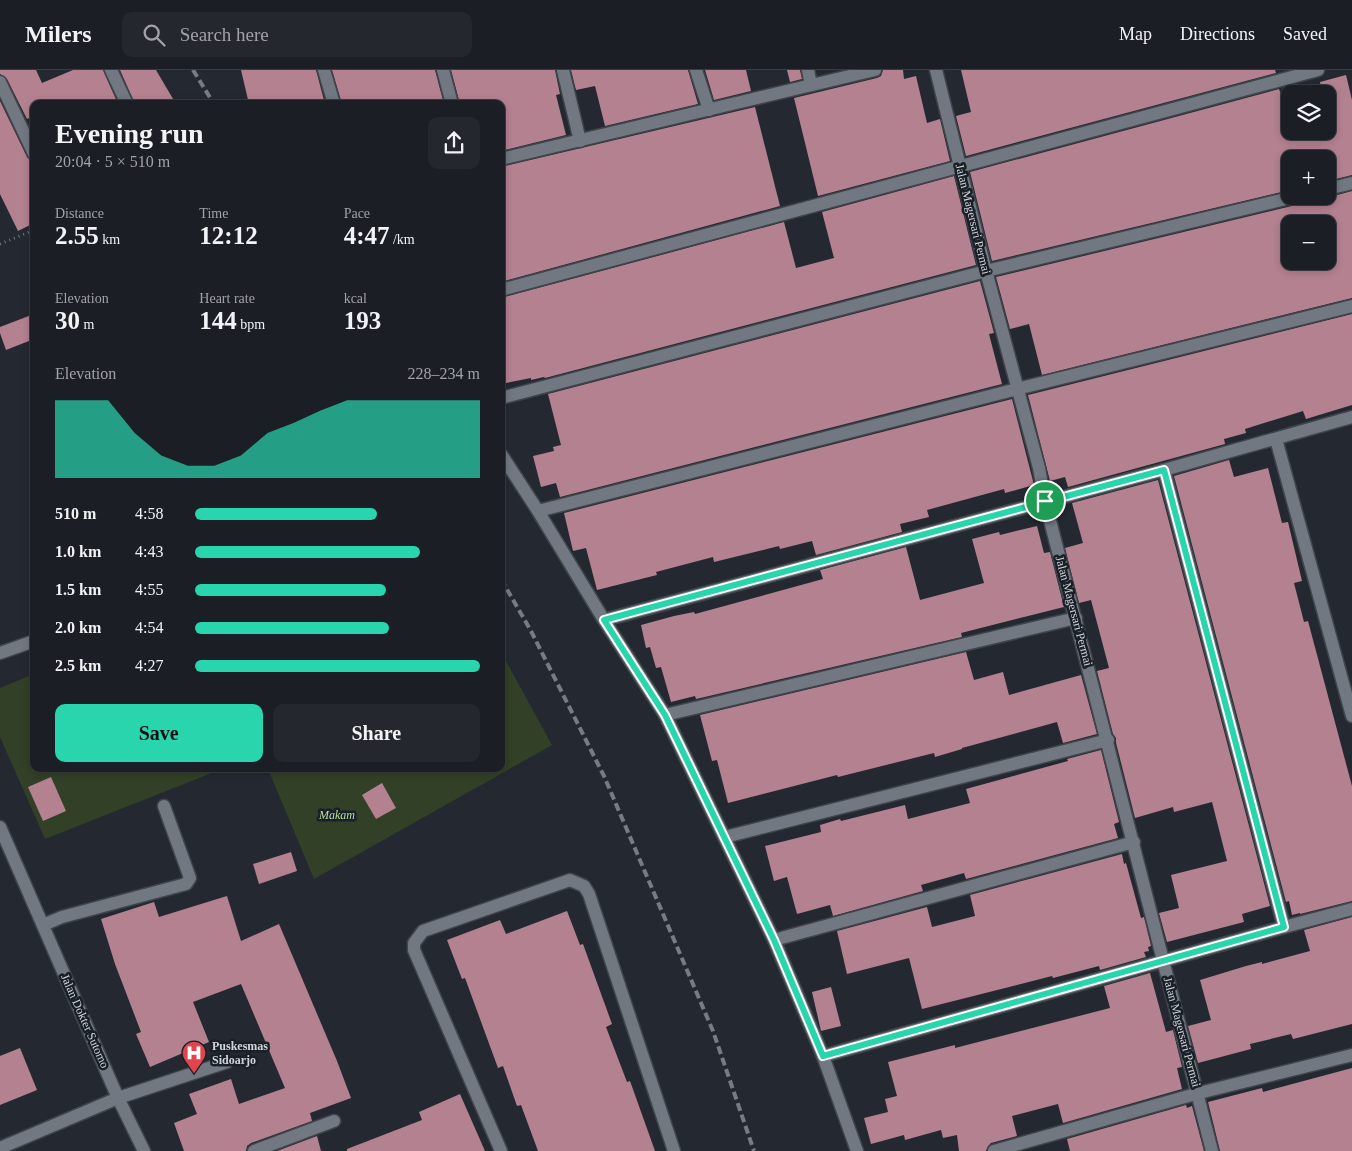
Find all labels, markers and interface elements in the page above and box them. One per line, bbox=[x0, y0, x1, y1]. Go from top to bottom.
search box bbox=[122, 12, 472, 57]
text: Milers bbox=[25, 21, 92, 47]
icon: search bbox=[140, 21, 168, 49]
text: Search here bbox=[180, 24, 269, 45]
text: Map bbox=[1119, 24, 1152, 44]
text: Directions bbox=[1180, 24, 1255, 44]
text: Saved bbox=[1283, 24, 1327, 44]
map controls bbox=[1281, 85, 1336, 270]
button: layers bbox=[1281, 85, 1336, 140]
button: share bbox=[428, 117, 480, 169]
text: Evening run bbox=[55, 118, 204, 149]
button: + bbox=[1281, 150, 1336, 205]
text: 20:04 · 5 × 510 m bbox=[55, 153, 170, 170]
street label: Jalan Magersari Permai bbox=[953, 162, 994, 276]
text: Distance bbox=[55, 206, 104, 221]
text: Time bbox=[199, 206, 228, 221]
text: Pace bbox=[344, 206, 370, 221]
button: − bbox=[1281, 215, 1336, 270]
text: 2.55 bbox=[55, 222, 99, 249]
text: 12:12 bbox=[199, 222, 258, 249]
text: 4:47 bbox=[344, 222, 389, 249]
text: km bbox=[99, 232, 120, 247]
text: /km bbox=[389, 232, 415, 247]
text: Elevation bbox=[55, 291, 109, 306]
text: Heart rate bbox=[199, 291, 255, 306]
text: kcal bbox=[344, 291, 367, 306]
text: 30 bbox=[55, 307, 80, 334]
text: 144 bbox=[199, 307, 237, 334]
text: 193 bbox=[344, 307, 381, 334]
text: m bbox=[80, 317, 94, 332]
text: bpm bbox=[237, 317, 265, 332]
text: Elevation bbox=[55, 365, 116, 382]
text: 228–234 m bbox=[408, 365, 480, 382]
pin bbox=[1024, 480, 1066, 522]
icon: arrive bbox=[1031, 487, 1059, 515]
text: 510 m bbox=[55, 505, 96, 522]
text: 4:58 bbox=[135, 505, 163, 522]
text: 1.0 km bbox=[55, 543, 101, 560]
text: 4:43 bbox=[135, 543, 163, 560]
street label: Jalan Magersari Permai bbox=[1053, 554, 1096, 668]
text: 1.5 km bbox=[55, 581, 101, 598]
text: 4:55 bbox=[135, 581, 163, 598]
text: 2.0 km bbox=[55, 619, 101, 636]
text: 4:54 bbox=[135, 619, 163, 636]
text: 2.5 km bbox=[55, 657, 101, 674]
text: 4:27 bbox=[135, 657, 163, 674]
button: Save bbox=[55, 704, 263, 762]
button: Share bbox=[273, 704, 480, 762]
park label: Makam bbox=[318, 808, 355, 822]
street label: Jalan Dokter Sutomo bbox=[58, 972, 112, 1070]
street label: Jalan Magersari Permai bbox=[1161, 975, 1204, 1089]
place label: Puskesmas Sidoarjo bbox=[212, 1039, 268, 1067]
hospital icon: Puskesmas Sidoarjo bbox=[181, 1040, 207, 1074]

